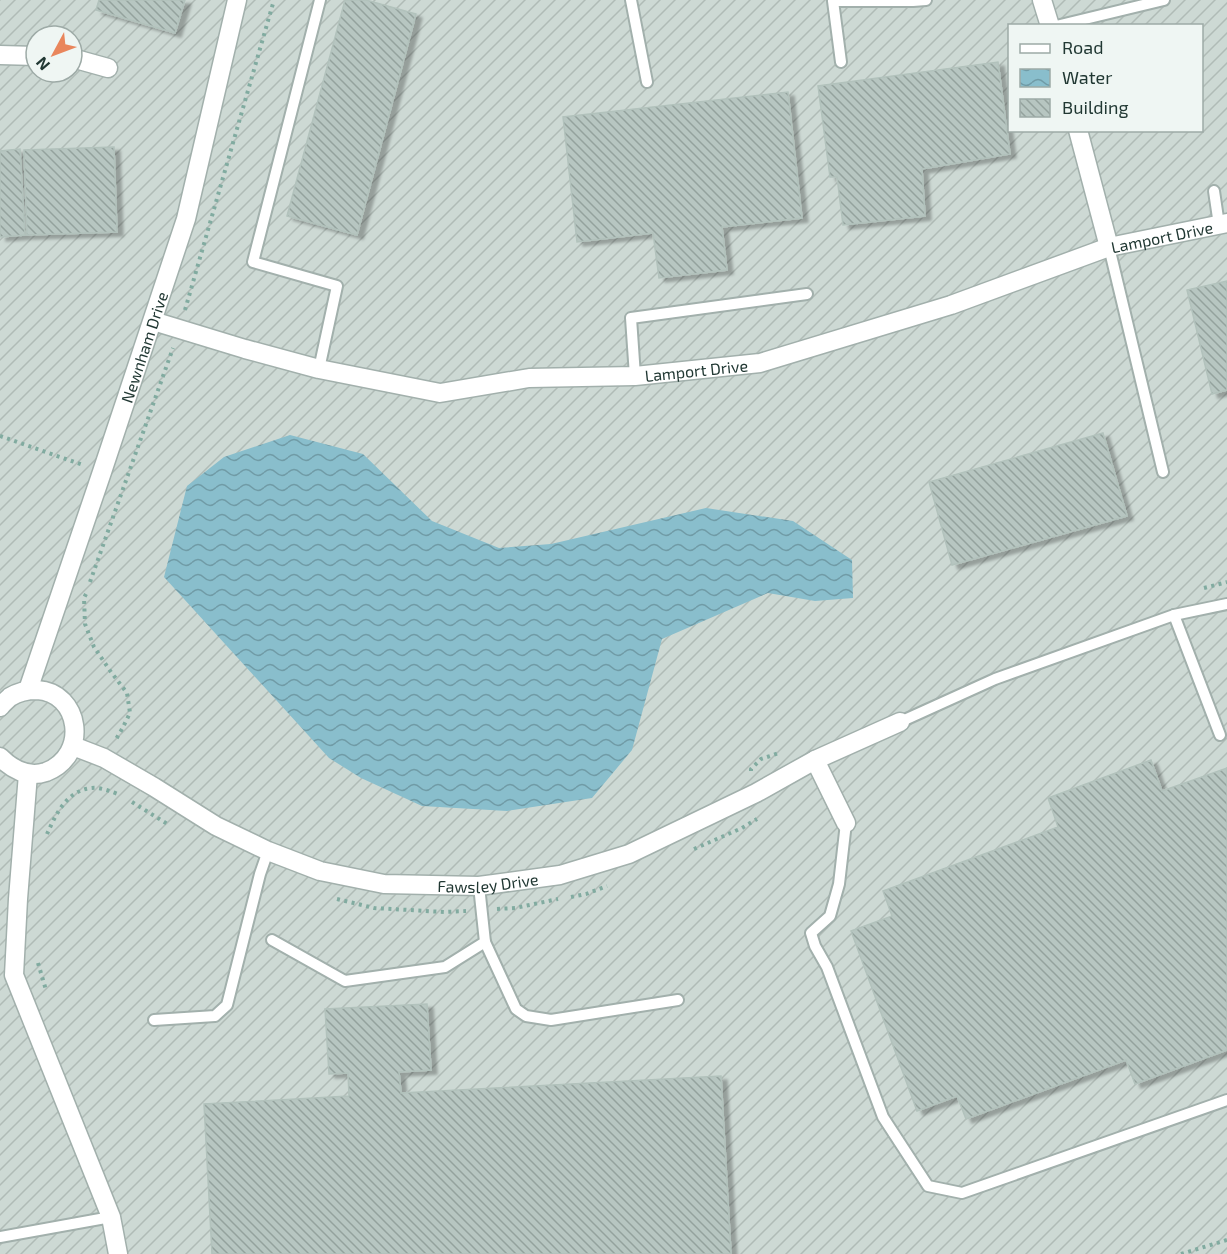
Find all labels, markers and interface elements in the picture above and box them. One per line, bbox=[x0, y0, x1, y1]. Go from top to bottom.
north arrow bbox=[24, 24, 84, 84]
legend bbox=[1008, 24, 1203, 132]
text: Road bbox=[1062, 36, 1103, 58]
text: N bbox=[31, 54, 53, 75]
text: Water bbox=[1062, 66, 1112, 88]
text: Building bbox=[1062, 96, 1129, 118]
street label: Lamport Drive bbox=[1109, 217, 1214, 256]
street label: Newnham Drive bbox=[116, 289, 171, 405]
street label: Lamport Drive bbox=[644, 355, 749, 384]
street label: Fawsley Drive bbox=[437, 869, 539, 896]

